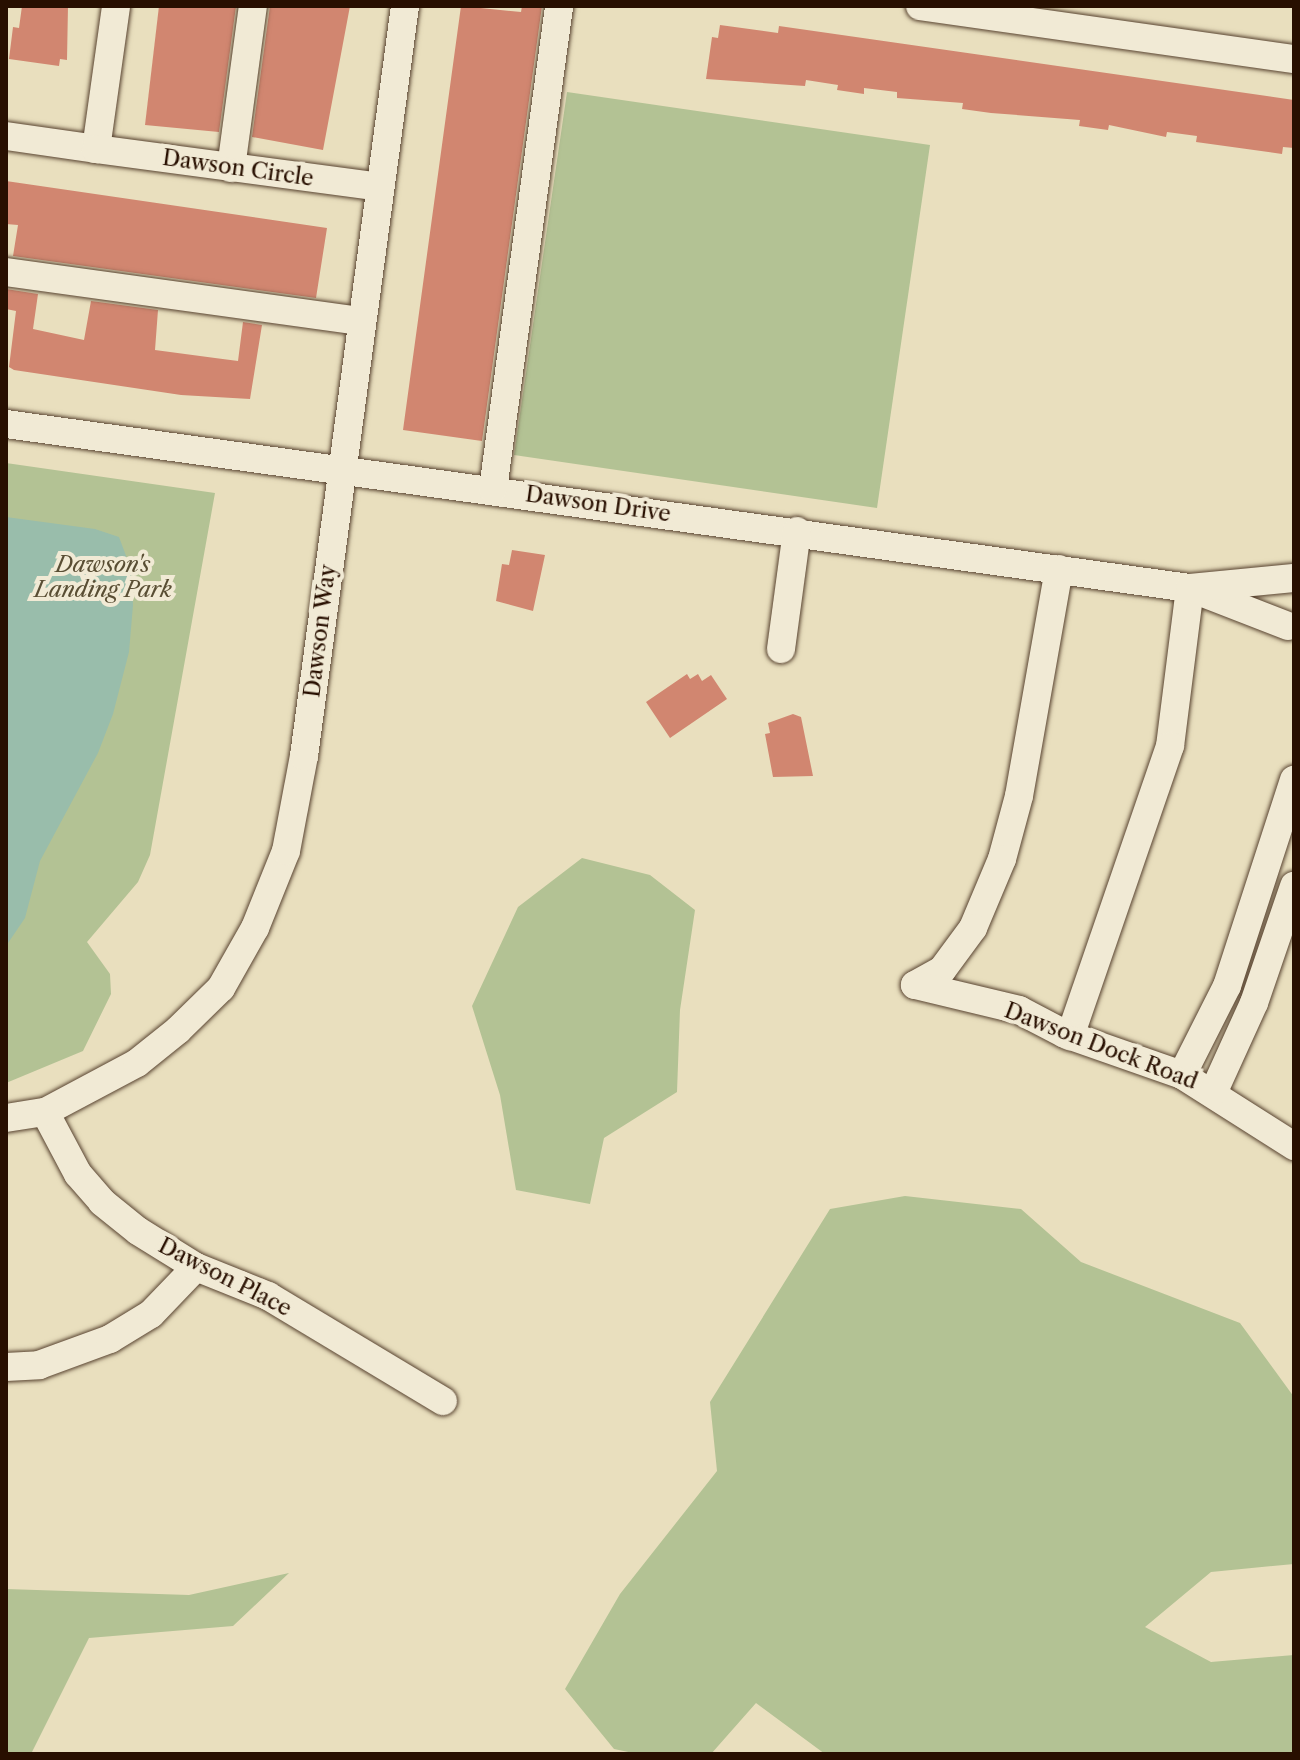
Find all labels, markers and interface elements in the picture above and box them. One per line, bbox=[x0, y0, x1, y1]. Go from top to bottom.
street label: Dawson Circle bbox=[161, 144, 315, 192]
street label: Dawson Drive bbox=[524, 481, 672, 527]
park label: Dawson's Landing Park bbox=[34, 551, 172, 602]
street label: Dawson Way bbox=[299, 563, 341, 699]
street label: Dawson Dock Road bbox=[1001, 997, 1201, 1095]
street label: Dawson Place bbox=[154, 1232, 296, 1322]

